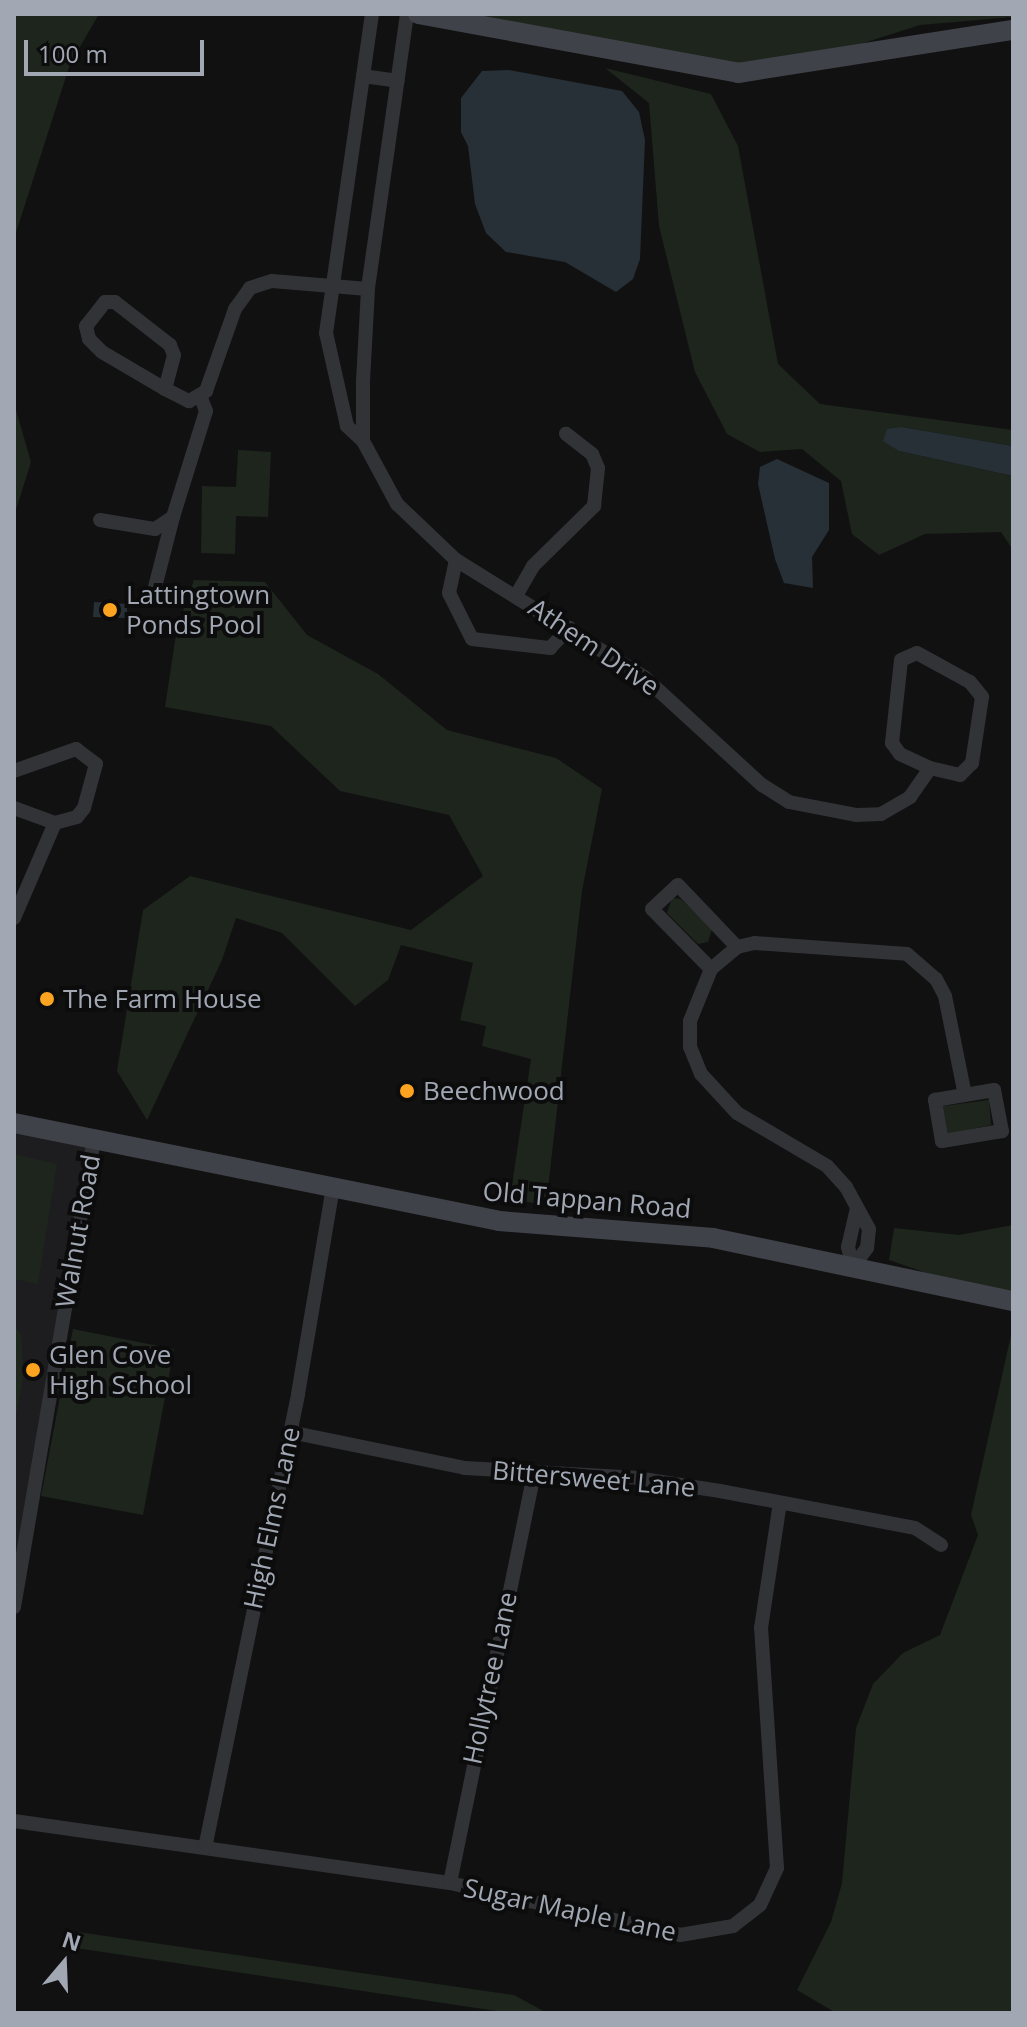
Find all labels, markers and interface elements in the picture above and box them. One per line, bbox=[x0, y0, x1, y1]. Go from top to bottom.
scale bar bbox=[28, 24, 208, 74]
text: 100 m bbox=[38, 37, 108, 70]
place label: Lattingtown Ponds Pool bbox=[126, 579, 270, 640]
street label: Athem Drive bbox=[523, 592, 665, 702]
marker: Lattingtown Ponds Pool bbox=[101, 601, 119, 619]
place label: The Farm House bbox=[63, 983, 262, 1015]
marker: The Farm House bbox=[38, 990, 56, 1008]
place label: Beechwood bbox=[423, 1075, 565, 1107]
marker: Beechwood bbox=[398, 1082, 416, 1100]
street label: Walnut Road bbox=[49, 1152, 107, 1310]
street label: Old Tappan Road bbox=[481, 1175, 693, 1225]
place label: Glen Cove High School bbox=[49, 1339, 192, 1400]
marker: Glen Cove High School bbox=[24, 1361, 42, 1379]
street label: High Elms Lane bbox=[237, 1424, 307, 1612]
street label: Bittersweet Lane bbox=[491, 1455, 697, 1503]
street label: Hollytree Lane bbox=[457, 1589, 523, 1767]
street label: Sugar Maple Lane bbox=[461, 1872, 679, 1948]
north arrow bbox=[24, 1923, 104, 2003]
text: N bbox=[58, 1923, 85, 1957]

